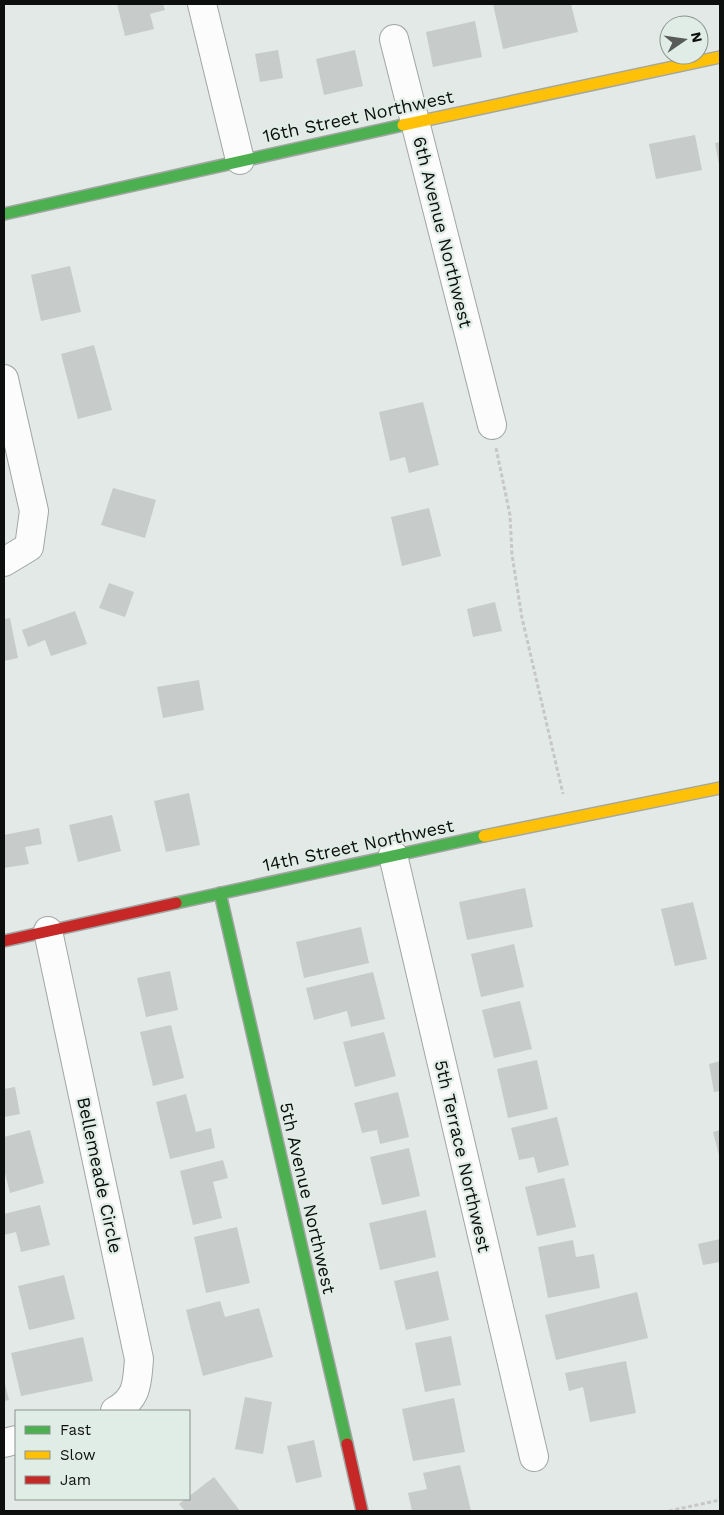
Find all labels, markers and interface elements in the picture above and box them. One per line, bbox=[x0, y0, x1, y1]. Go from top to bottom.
north arrow bbox=[659, 15, 709, 65]
text: N bbox=[688, 30, 706, 44]
street label: 16th Street Northwest bbox=[261, 85, 456, 146]
street label: 6th Avenue Northwest bbox=[409, 134, 477, 330]
street label: 14th Street Northwest bbox=[261, 814, 456, 875]
street label: 5th Terrace Northwest bbox=[431, 1058, 495, 1255]
street label: Bellemeade Circle bbox=[73, 1095, 127, 1255]
street label: 5th Avenue Northwest bbox=[276, 1100, 340, 1296]
legend bbox=[15, 1410, 190, 1500]
text: Fast bbox=[60, 1421, 92, 1439]
text: Slow bbox=[60, 1446, 96, 1464]
text: Jam bbox=[60, 1471, 91, 1489]

